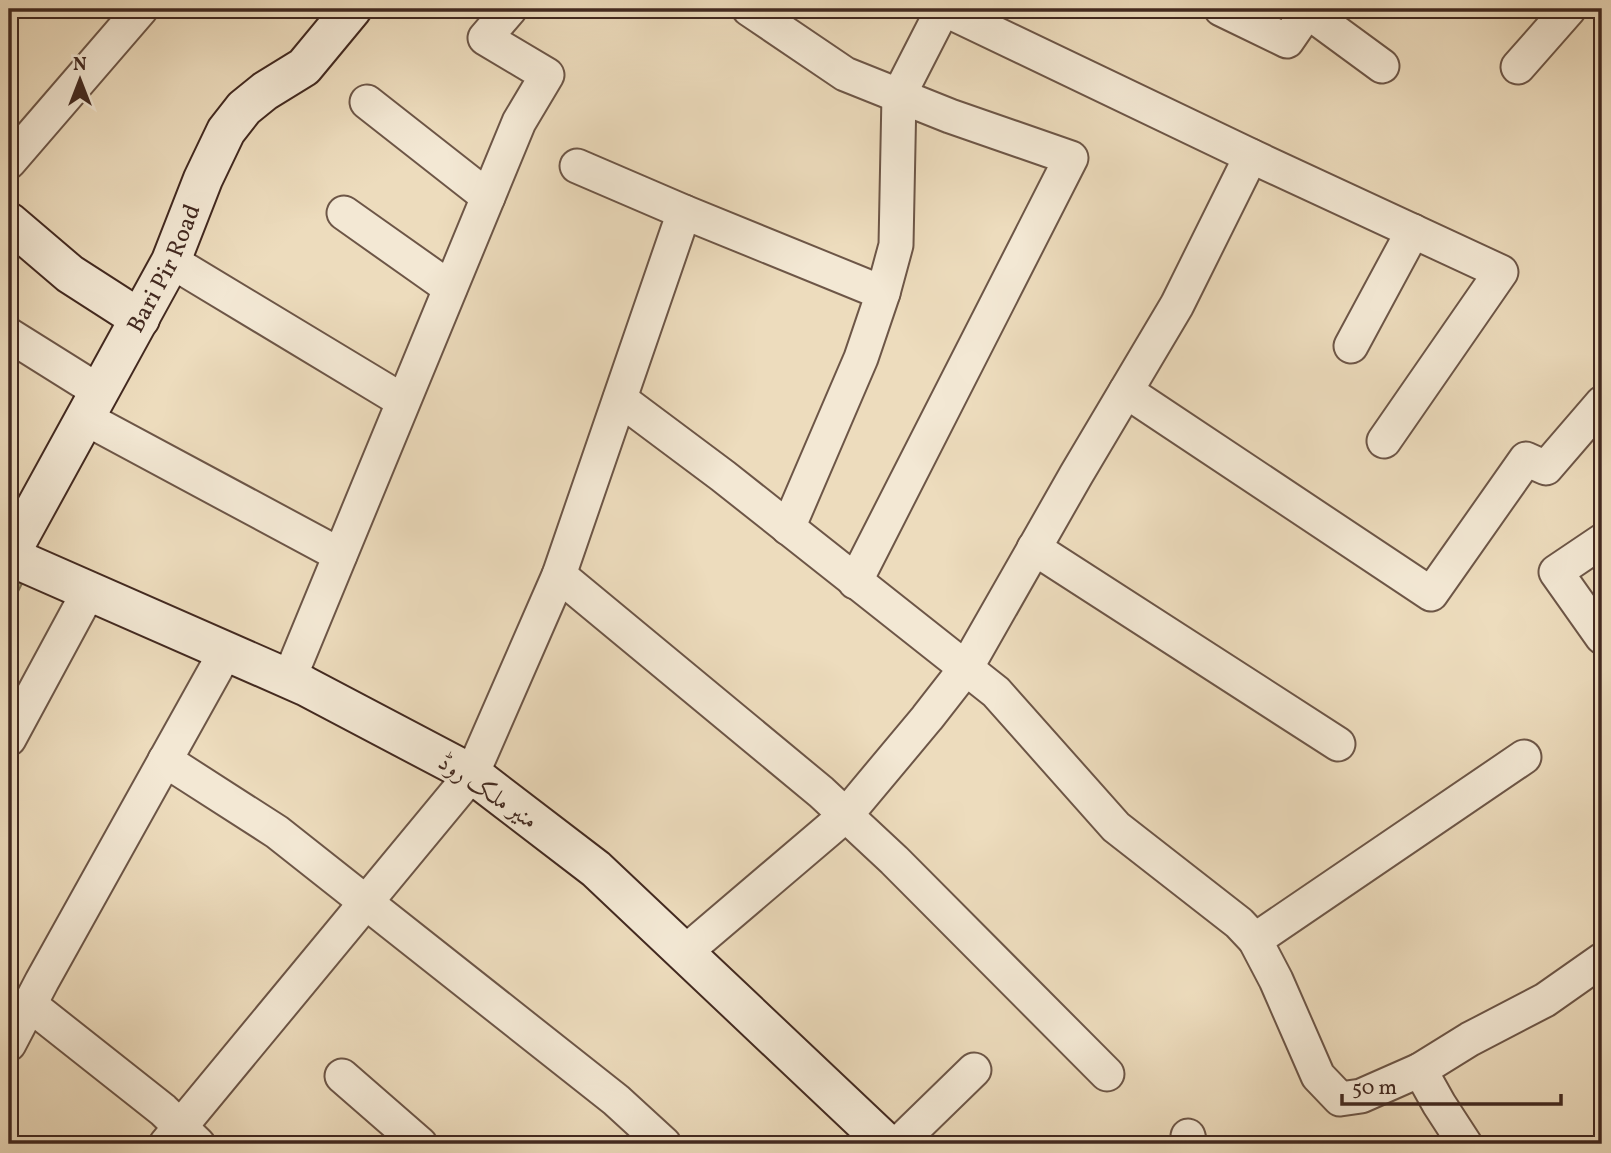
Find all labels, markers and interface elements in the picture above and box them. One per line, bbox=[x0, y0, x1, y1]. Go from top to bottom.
north arrow bbox=[46, 46, 116, 116]
text: N bbox=[73, 52, 87, 78]
street label: Bari Pir Road bbox=[120, 200, 211, 340]
street label: منیر ملک روڈ bbox=[430, 747, 543, 839]
scale bar bbox=[1342, 1062, 1560, 1106]
text: 50 m bbox=[1352, 1074, 1397, 1103]

